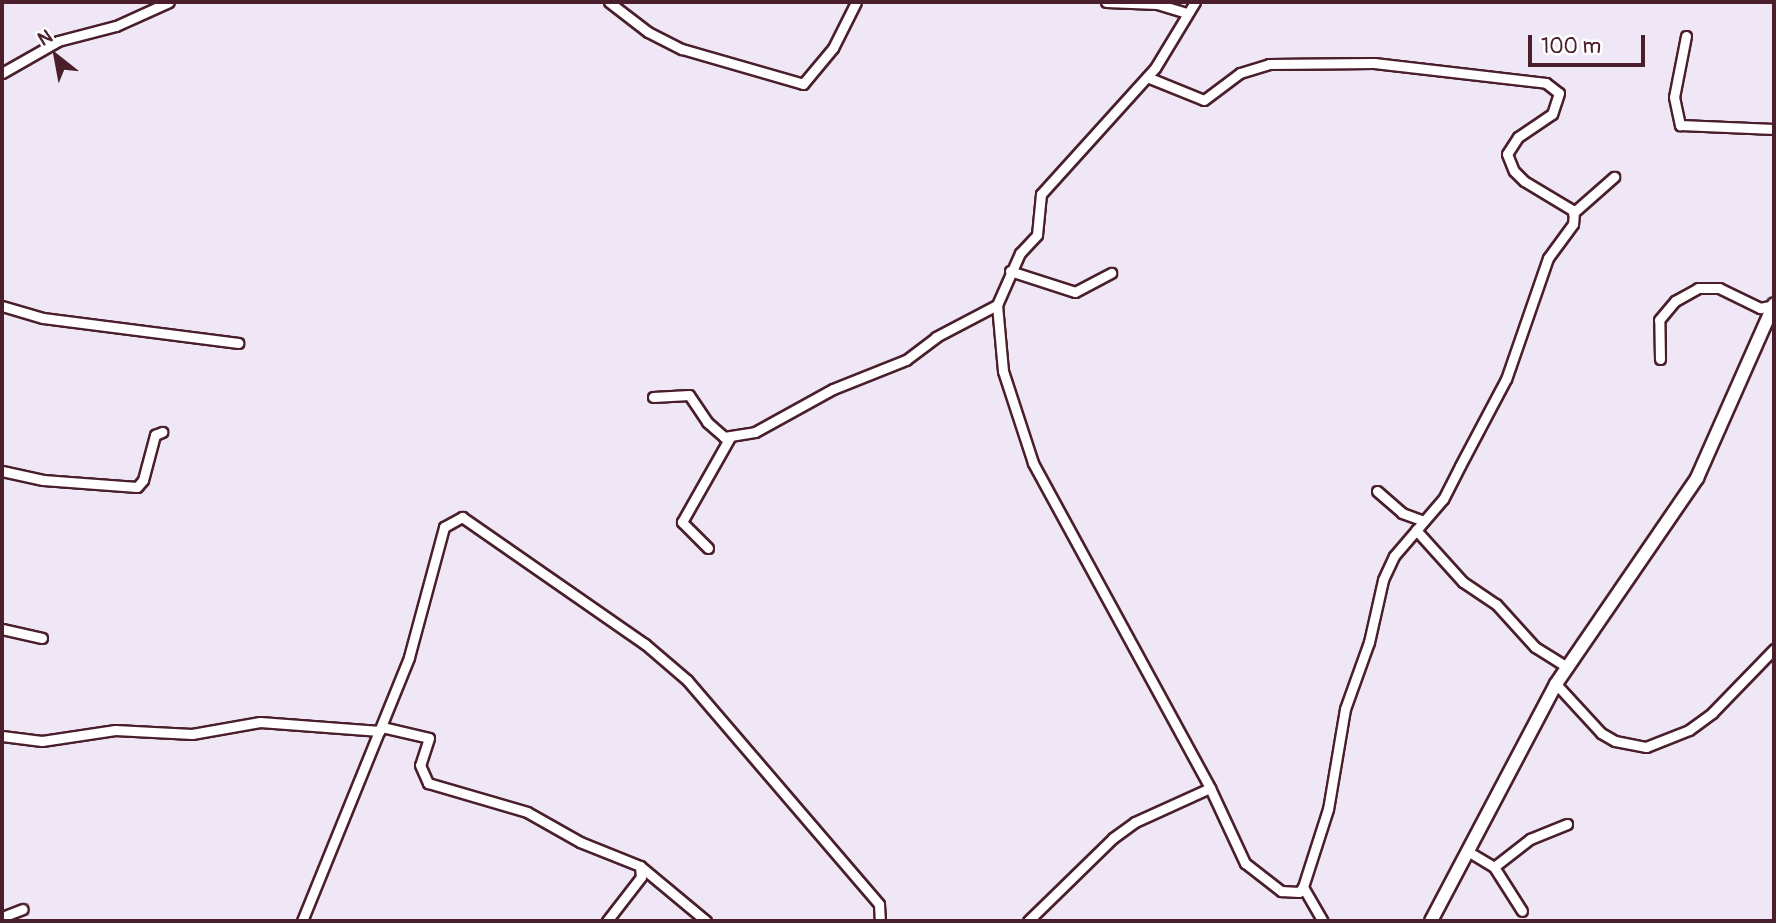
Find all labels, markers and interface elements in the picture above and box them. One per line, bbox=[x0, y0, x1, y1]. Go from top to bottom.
north arrow bbox=[21, 21, 91, 91]
scale bar bbox=[1531, 21, 1648, 65]
text: N bbox=[33, 24, 57, 52]
text: 100 m bbox=[1541, 33, 1601, 60]

